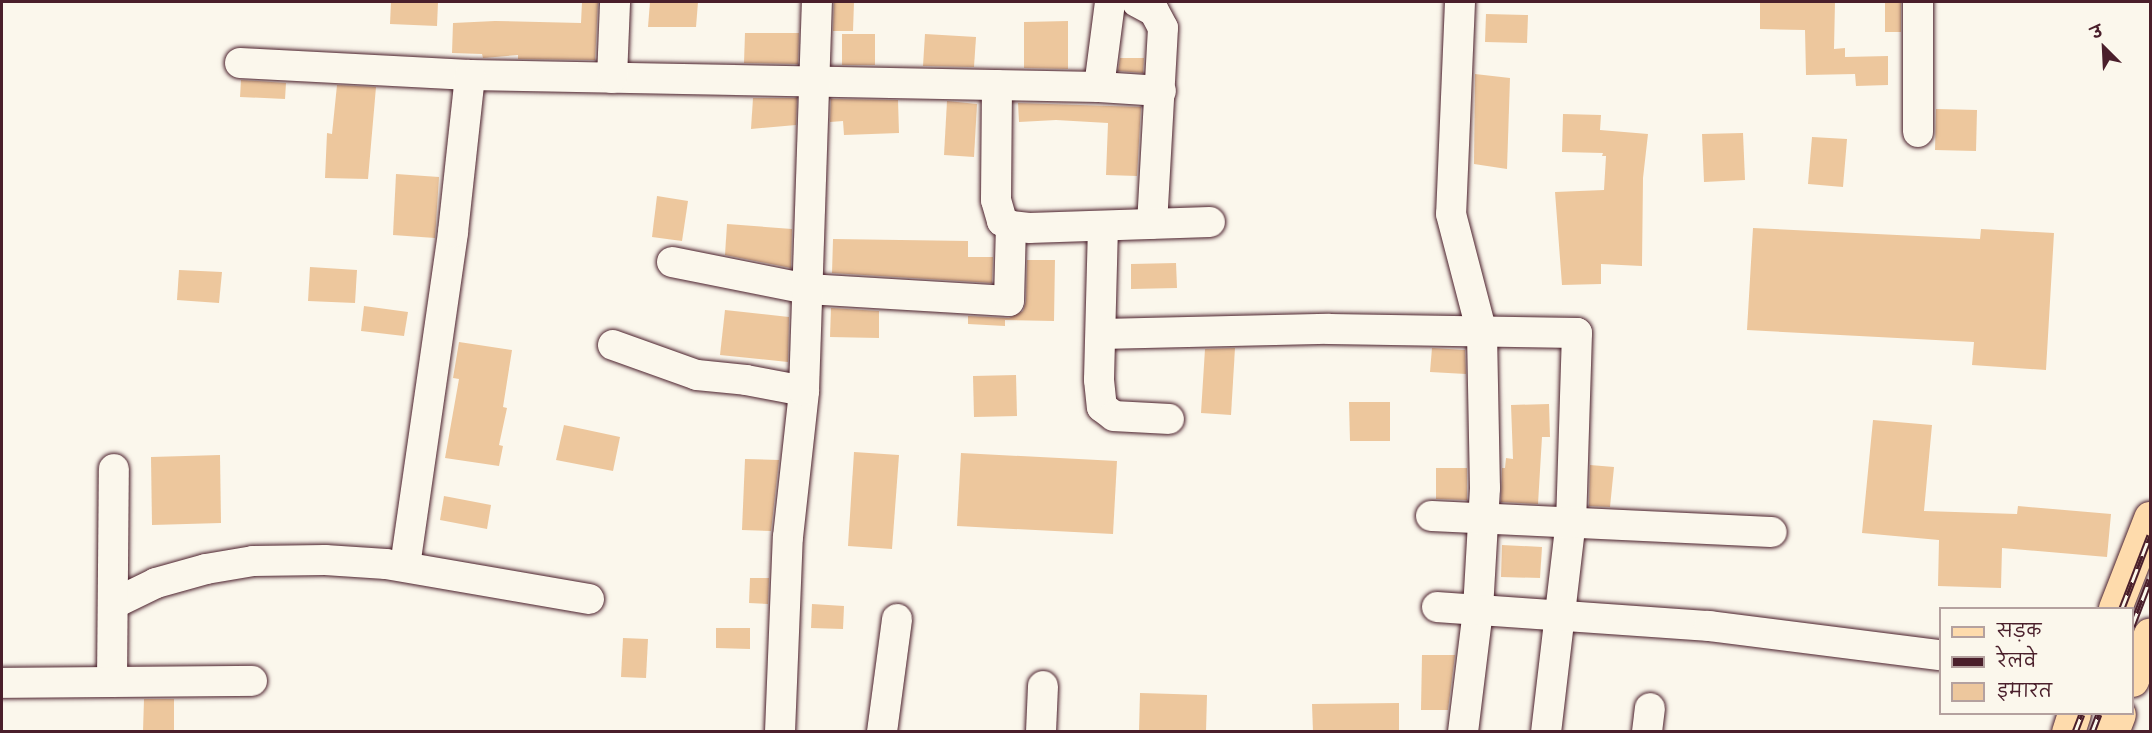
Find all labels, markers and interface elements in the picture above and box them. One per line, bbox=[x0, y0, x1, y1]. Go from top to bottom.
north arrow bbox=[2074, 18, 2134, 78]
text: उ bbox=[2087, 19, 2106, 43]
legend bbox=[1939, 607, 2134, 715]
text: सड़क bbox=[1997, 618, 2041, 642]
text: रेलवे bbox=[1997, 648, 2037, 672]
text: इमारत bbox=[1997, 678, 2052, 702]

